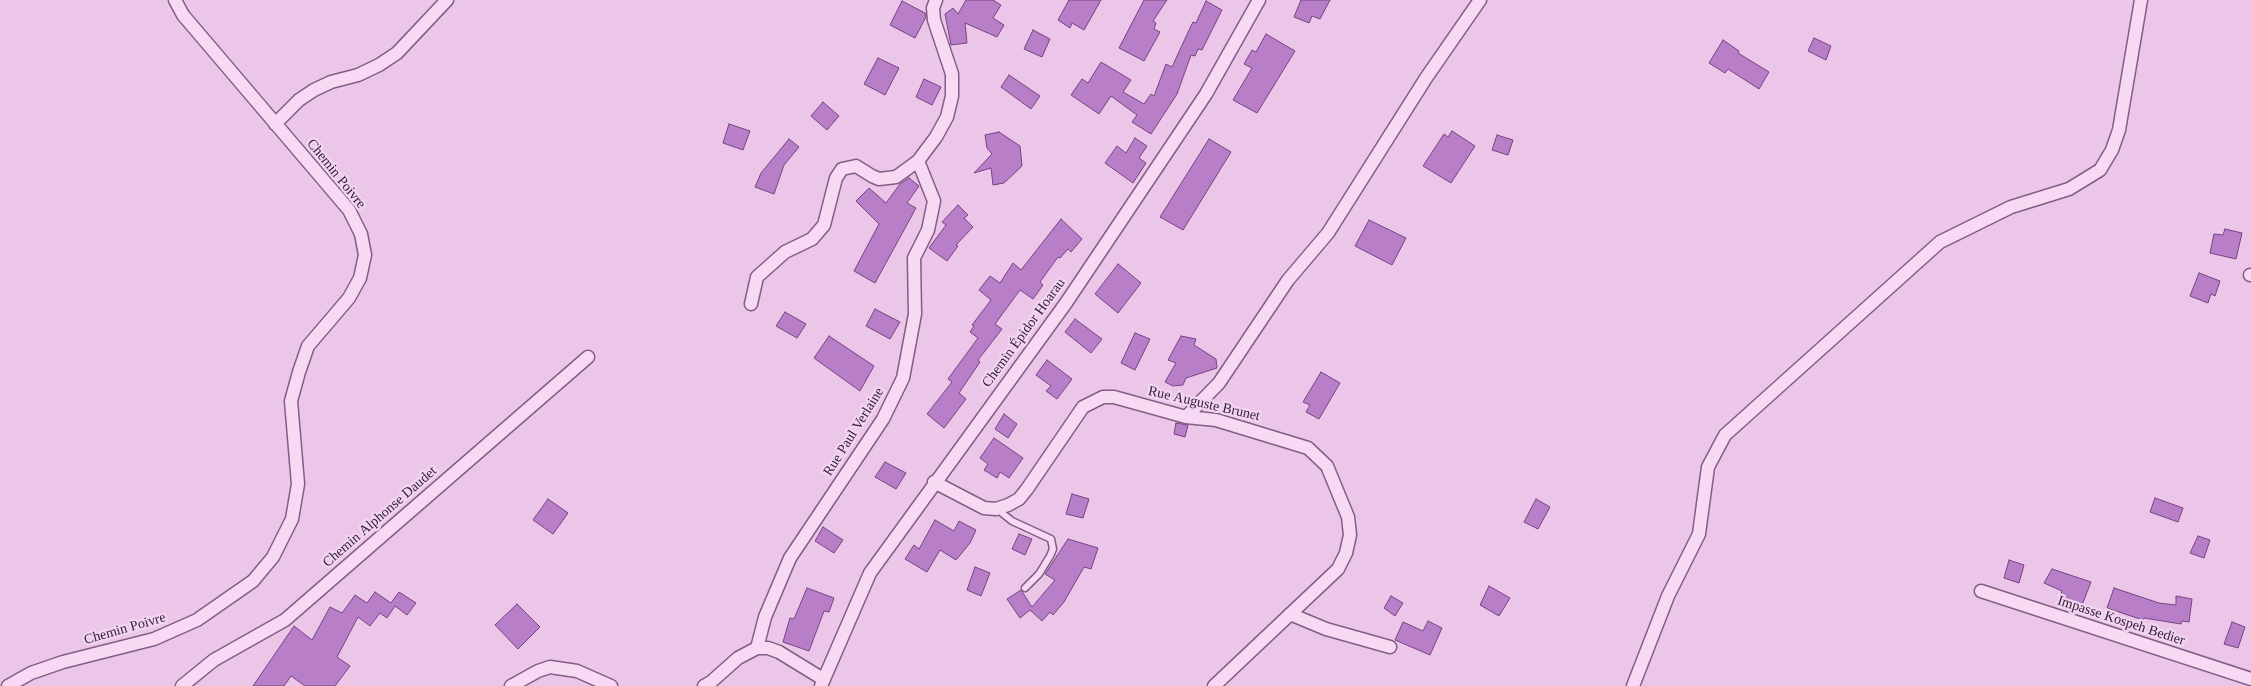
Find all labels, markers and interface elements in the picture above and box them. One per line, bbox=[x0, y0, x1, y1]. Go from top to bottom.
street label: Chemin Poivre bbox=[303, 136, 369, 212]
street label: Chemin Épidor Hoarau bbox=[979, 275, 1069, 391]
street label: Rue Auguste Brunet bbox=[1146, 383, 1262, 425]
street label: Rue Paul Verlaine bbox=[820, 385, 888, 479]
street label: Chemin Alphonse Daudet bbox=[320, 463, 440, 571]
street label: Impasse Kospeh Bedier bbox=[2055, 592, 2187, 650]
street label: Chemin Poivre bbox=[82, 609, 168, 649]

